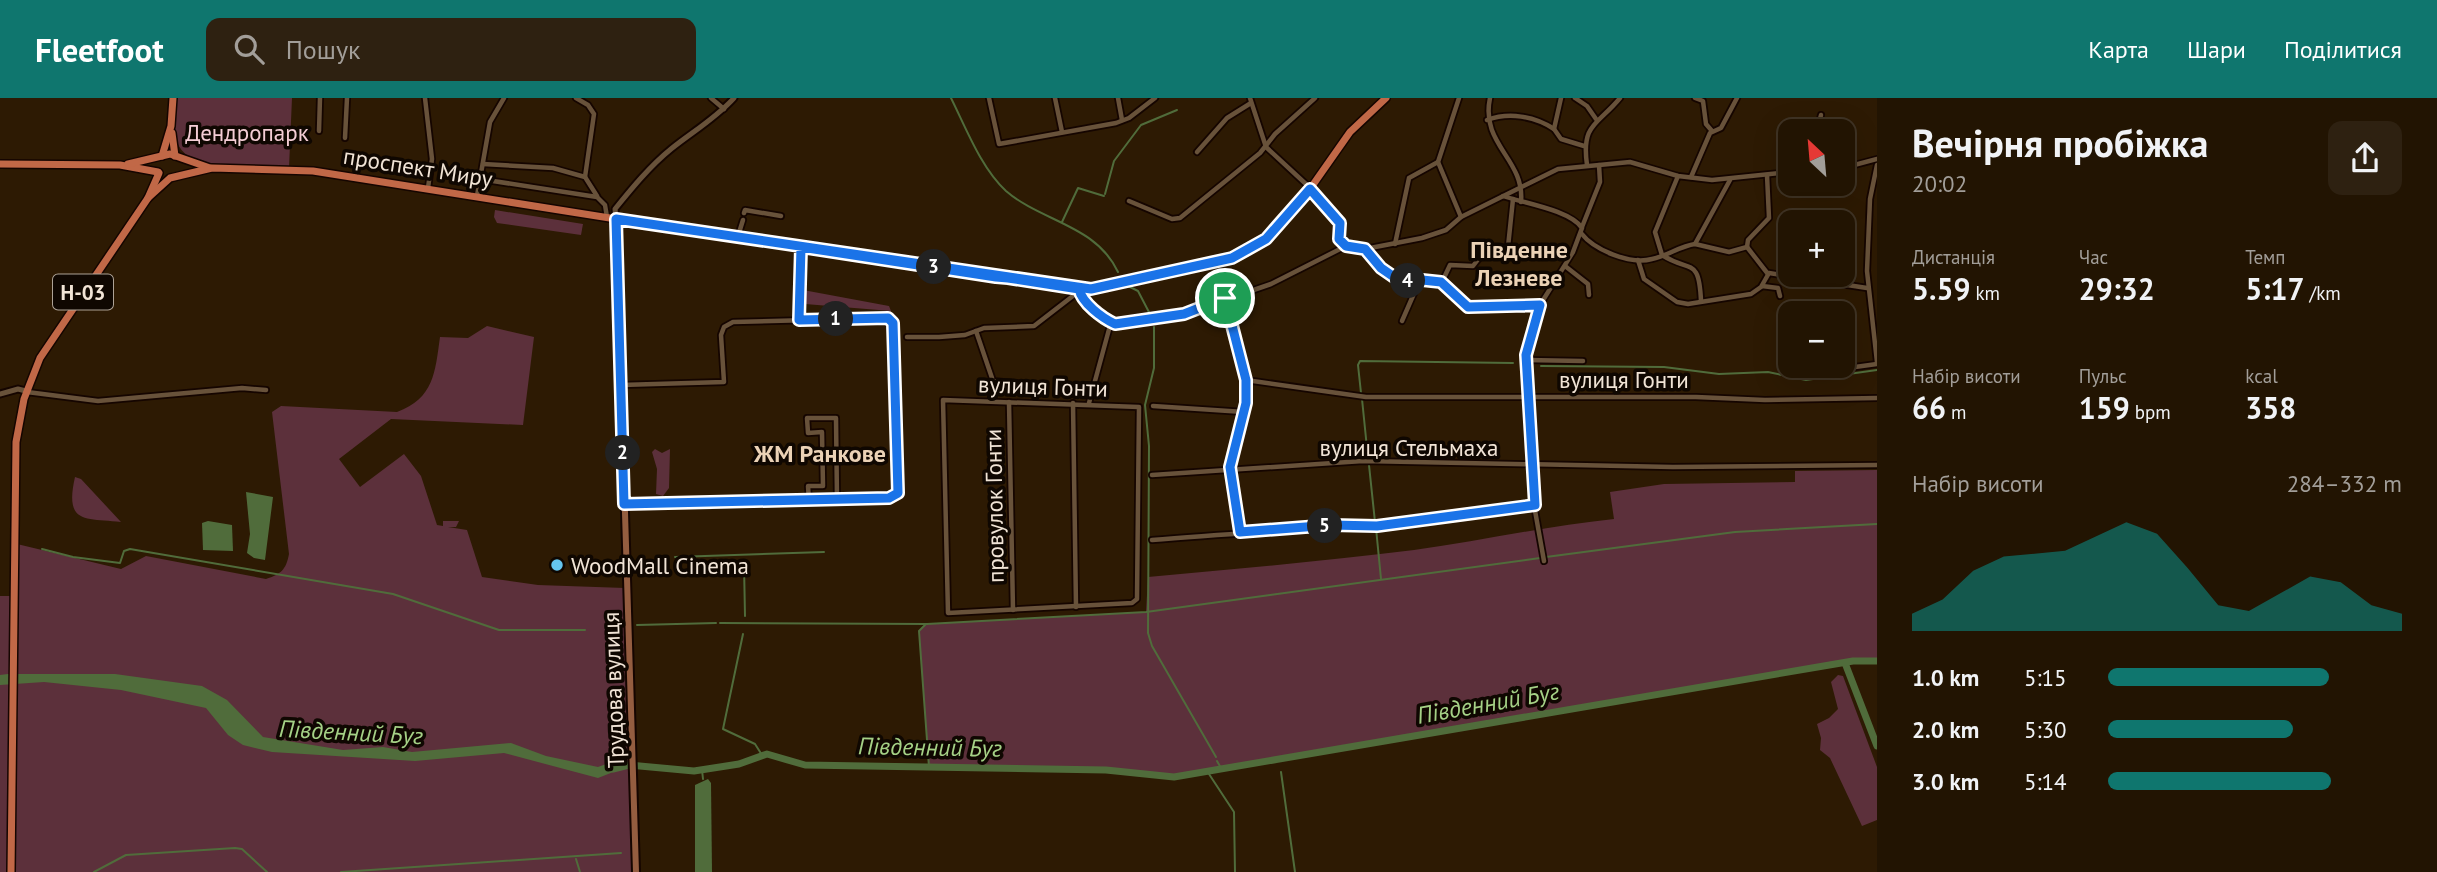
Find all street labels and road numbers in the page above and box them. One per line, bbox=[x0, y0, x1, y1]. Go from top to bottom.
street label: проспект Миру bbox=[341, 141, 495, 193]
road number: Н-03 bbox=[53, 274, 113, 310]
street label: вулиця Гонти bbox=[1559, 365, 1689, 394]
street label: вулиця Гонти bbox=[978, 369, 1108, 403]
street label: провулок Гонти bbox=[978, 429, 1010, 583]
street label: вулиця Стельмаха bbox=[1319, 433, 1499, 462]
street label: Трудова вулиця bbox=[596, 611, 630, 769]

